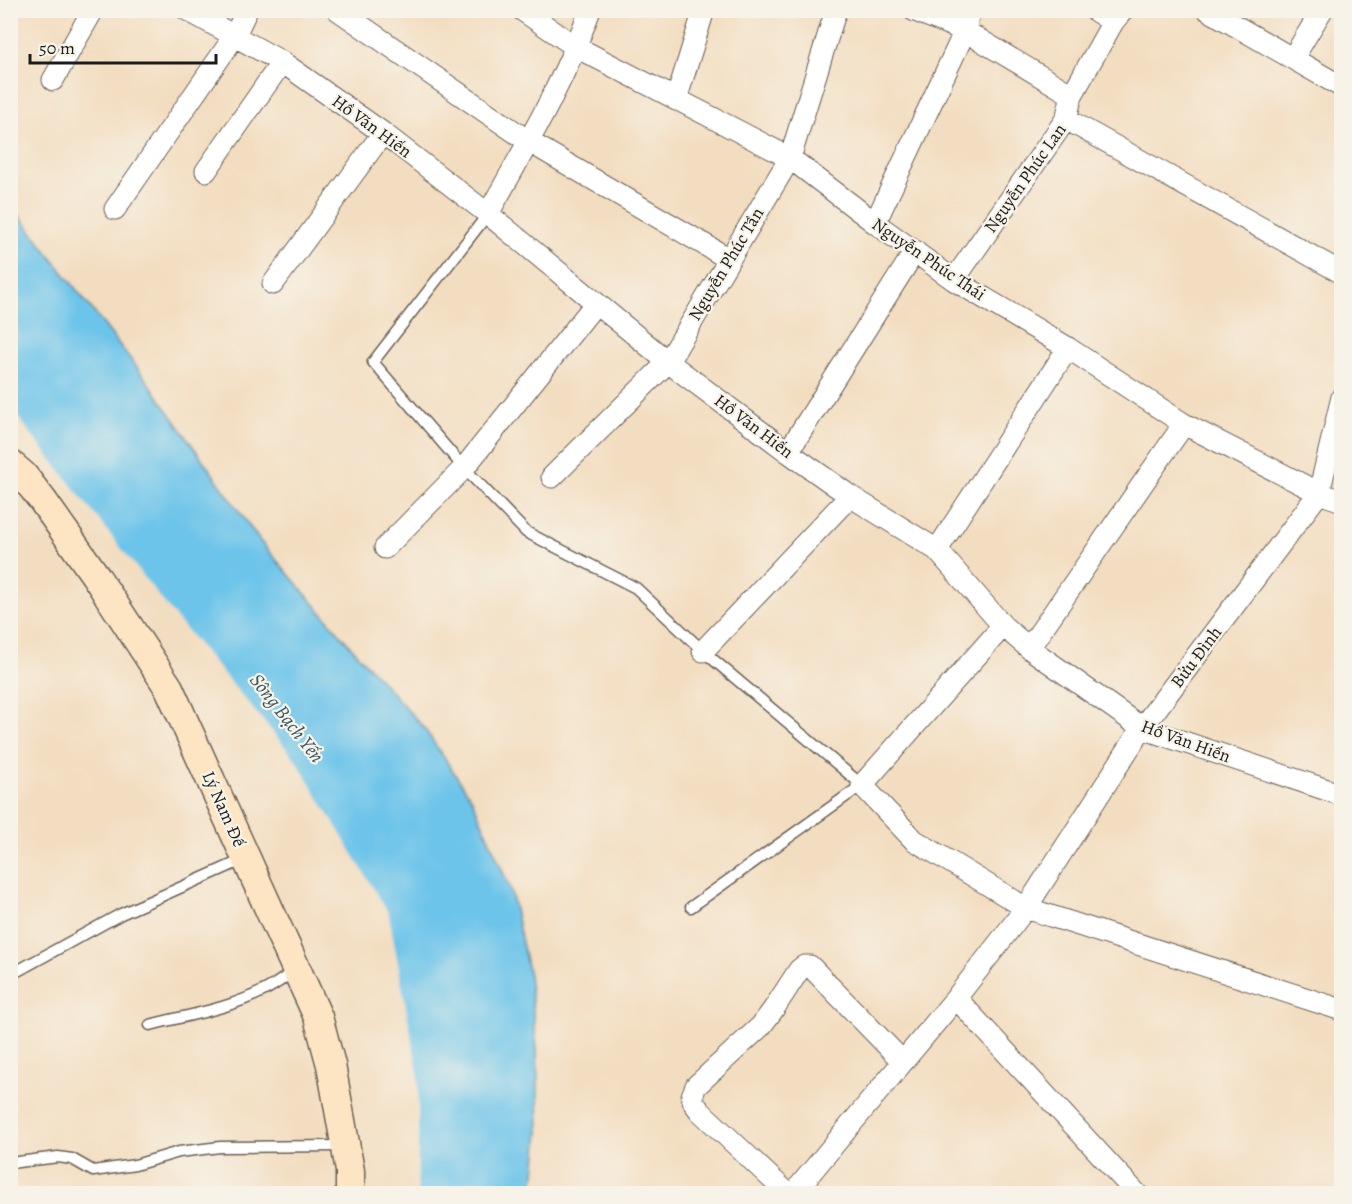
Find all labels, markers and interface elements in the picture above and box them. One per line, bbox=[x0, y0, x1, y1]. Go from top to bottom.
scale bar bbox=[30, 27, 216, 65]
text: 50 m bbox=[39, 36, 75, 60]
street label: Hồ Văn Hiến bbox=[327, 89, 417, 163]
street label: Nguyễn Phúc Lan bbox=[978, 118, 1072, 237]
street label: Nguyễn Phúc Tần bbox=[683, 203, 769, 325]
street label: Nguyễn Phúc Thái bbox=[867, 212, 991, 306]
street label: Hồ Văn Hiến bbox=[709, 388, 799, 464]
street label: Bửu Đình bbox=[1165, 621, 1227, 693]
water label: Sông Bạch Yến bbox=[244, 668, 331, 768]
street label: Hồ Văn Hiến bbox=[1138, 714, 1234, 768]
street label: Lý Nam Đế bbox=[197, 767, 251, 851]

